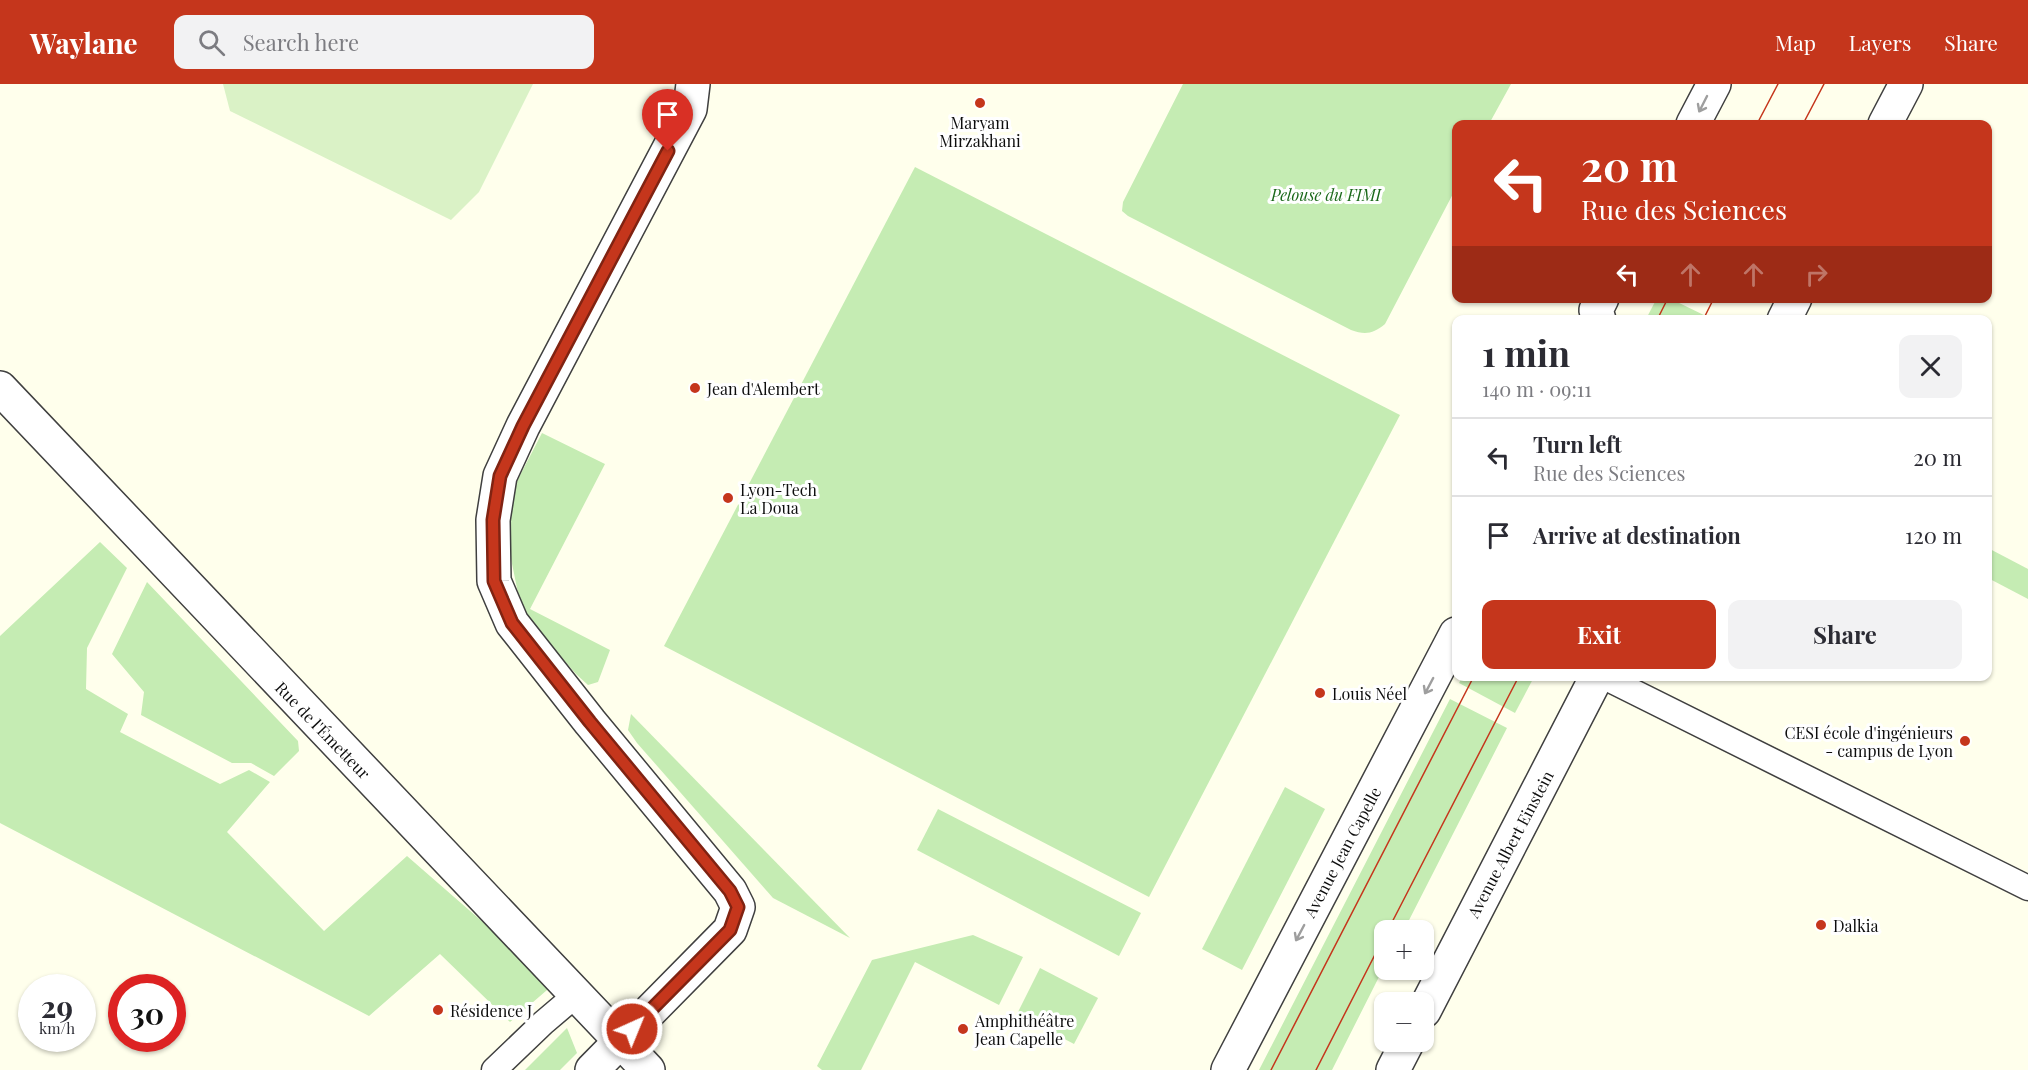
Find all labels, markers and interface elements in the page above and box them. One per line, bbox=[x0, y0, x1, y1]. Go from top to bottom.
search box bbox=[174, 15, 594, 69]
text: Waylane bbox=[30, 24, 138, 61]
icon: search bbox=[195, 26, 228, 59]
text: Search here bbox=[243, 27, 359, 57]
text: Map bbox=[1775, 28, 1816, 56]
text: Layers bbox=[1849, 28, 1911, 56]
text: Share bbox=[1944, 28, 1998, 56]
pin bbox=[642, 89, 693, 151]
one-way arrow bbox=[1697, 95, 1709, 113]
marker: Maryam Mirzakhani bbox=[973, 96, 987, 110]
icon: arrive bbox=[651, 98, 684, 131]
place label: Maryam Mirzakhani bbox=[939, 112, 1021, 151]
text: 20 m bbox=[1581, 137, 1678, 193]
icon: left bbox=[1482, 144, 1560, 222]
park label: Pelouse du FIMI bbox=[1270, 184, 1383, 205]
text: Rue des Sciences bbox=[1581, 191, 1787, 227]
icon: left bbox=[1611, 258, 1644, 291]
icon: ahead bbox=[1674, 258, 1707, 291]
icon: ahead bbox=[1737, 258, 1770, 291]
icon: right bbox=[1800, 258, 1833, 291]
text: 1 min bbox=[1482, 328, 1570, 376]
button: close bbox=[1899, 335, 1962, 398]
text: 140 m · 09:11 bbox=[1482, 375, 1592, 402]
place label: Jean d'Alembert bbox=[706, 378, 820, 399]
marker: Jean d'Alembert bbox=[688, 381, 702, 395]
text: Turn left bbox=[1533, 429, 1622, 459]
icon: left bbox=[1482, 441, 1515, 474]
text: 20 m bbox=[1913, 442, 1962, 472]
text: Rue des Sciences bbox=[1533, 459, 1686, 486]
place label: Lyon-Tech La Doua bbox=[740, 479, 818, 518]
marker: Lyon-Tech La Doua bbox=[721, 491, 735, 505]
icon: arrive bbox=[1482, 519, 1515, 552]
text: Arrive at destination bbox=[1533, 520, 1741, 550]
text: 120 m bbox=[1905, 520, 1962, 550]
button: Exit bbox=[1482, 600, 1716, 669]
button: Share bbox=[1728, 600, 1962, 669]
one-way arrow bbox=[1423, 676, 1434, 694]
street label: Rue de l'Émetteur bbox=[271, 677, 375, 783]
place label: Louis Néel bbox=[1332, 683, 1407, 704]
marker: Louis Néel bbox=[1313, 686, 1327, 700]
place label: CESI école d'ingénieurs - campus de Lyon bbox=[1785, 722, 1953, 761]
marker: CESI école d'ingénieurs - campus de Lyon bbox=[1958, 734, 1972, 748]
street label: Avenue Albert Einstein bbox=[1462, 766, 1558, 922]
street label: Avenue Jean Capelle bbox=[1298, 783, 1385, 922]
place label: Dalkia bbox=[1833, 915, 1879, 936]
marker: Dalkia bbox=[1814, 918, 1828, 932]
map controls bbox=[1374, 920, 1434, 1052]
button: + bbox=[1374, 920, 1434, 980]
one-way arrow bbox=[1294, 923, 1305, 941]
speed limit sign: 30 bbox=[108, 974, 186, 1052]
text: 29 bbox=[41, 986, 73, 1026]
button: − bbox=[1374, 992, 1434, 1052]
position arrow bbox=[600, 997, 664, 1061]
place label: Résidence J bbox=[450, 1000, 532, 1021]
marker: Résidence J bbox=[431, 1003, 445, 1017]
place label: Amphithéâtre Jean Capelle bbox=[974, 1010, 1074, 1049]
text: km/h bbox=[39, 1018, 75, 1038]
marker: Amphithéâtre Jean Capelle bbox=[956, 1022, 970, 1036]

